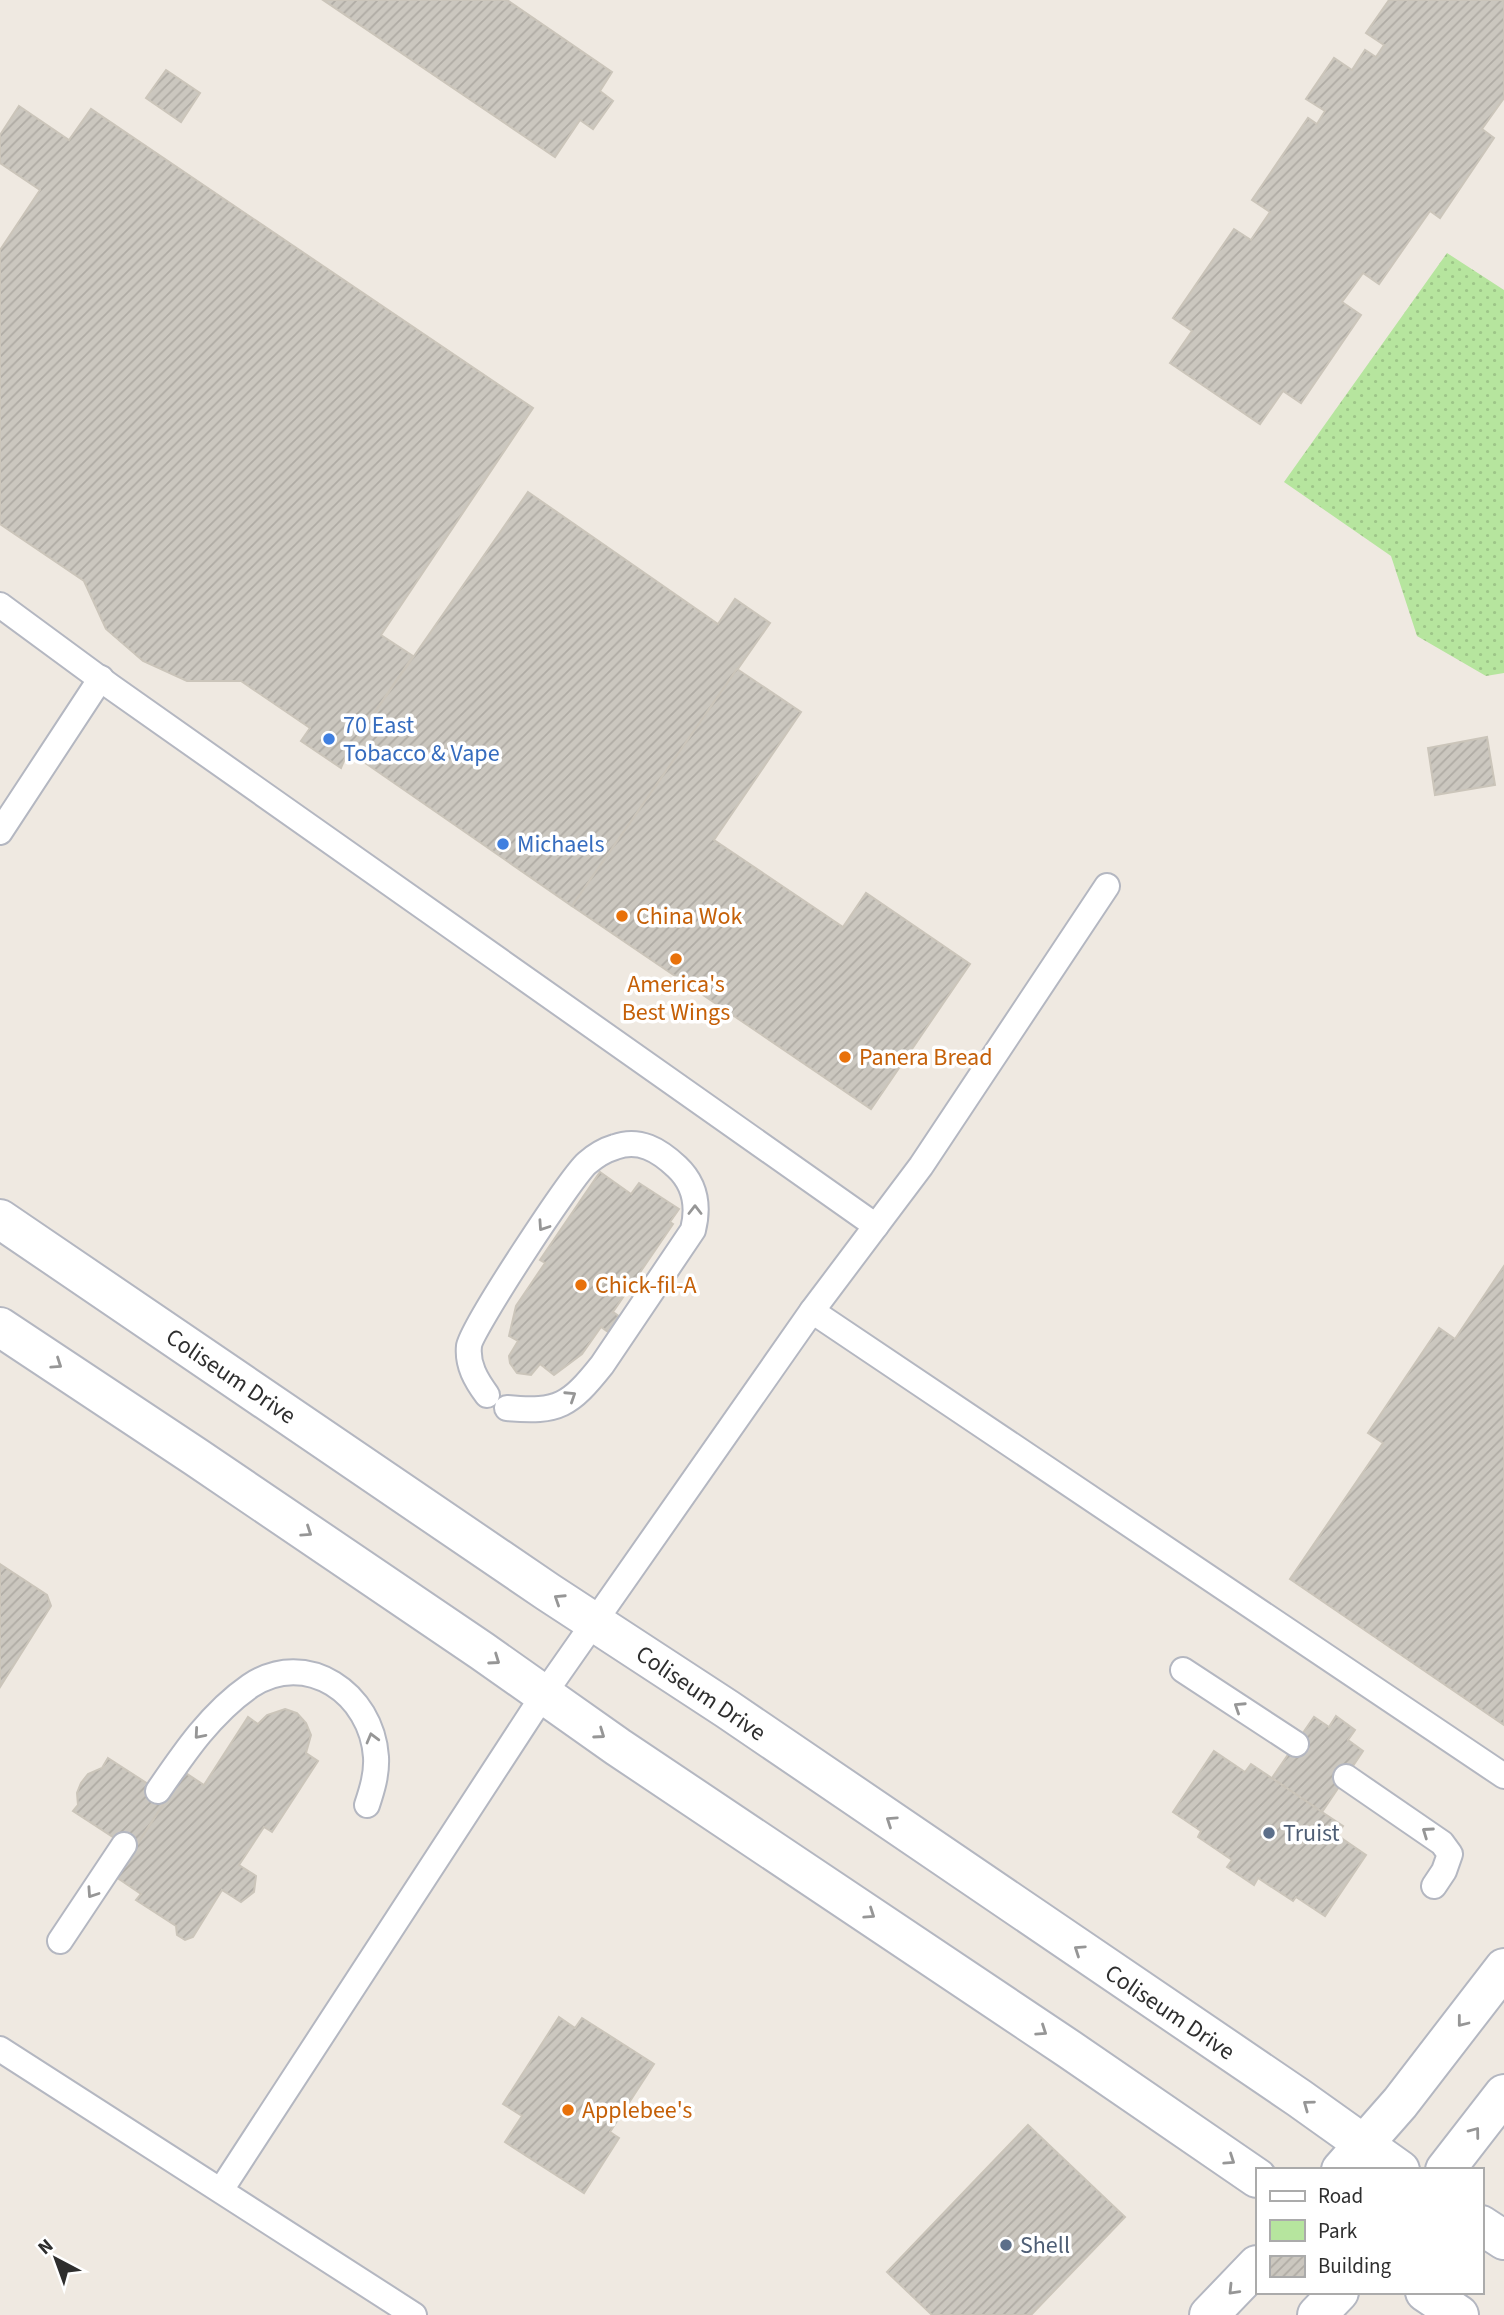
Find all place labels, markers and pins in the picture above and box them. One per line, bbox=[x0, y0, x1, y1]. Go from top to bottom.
place label: 70 East Tobacco & Vape bbox=[343, 708, 500, 771]
marker: 70 East Tobacco & Vape bbox=[321, 731, 337, 747]
place label: Michaels bbox=[517, 827, 605, 862]
marker: Michaels bbox=[495, 836, 511, 852]
place label: China Wok bbox=[636, 899, 743, 934]
marker: China Wok bbox=[614, 908, 630, 924]
marker: America's Best Wings bbox=[668, 951, 684, 967]
place label: America's Best Wings bbox=[622, 967, 730, 1030]
place label: Panera Bread bbox=[859, 1040, 993, 1075]
marker: Panera Bread bbox=[837, 1049, 853, 1065]
place label: Chick-fil-A bbox=[595, 1268, 696, 1303]
marker: Chick-fil-A bbox=[573, 1277, 589, 1293]
place label: Truist bbox=[1283, 1816, 1340, 1851]
marker: Truist bbox=[1261, 1825, 1277, 1841]
place label: Applebee's bbox=[582, 2093, 692, 2128]
marker: Applebee's bbox=[560, 2102, 576, 2118]
place label: Shell bbox=[1020, 2228, 1070, 2263]
marker: Shell bbox=[998, 2237, 1014, 2253]

